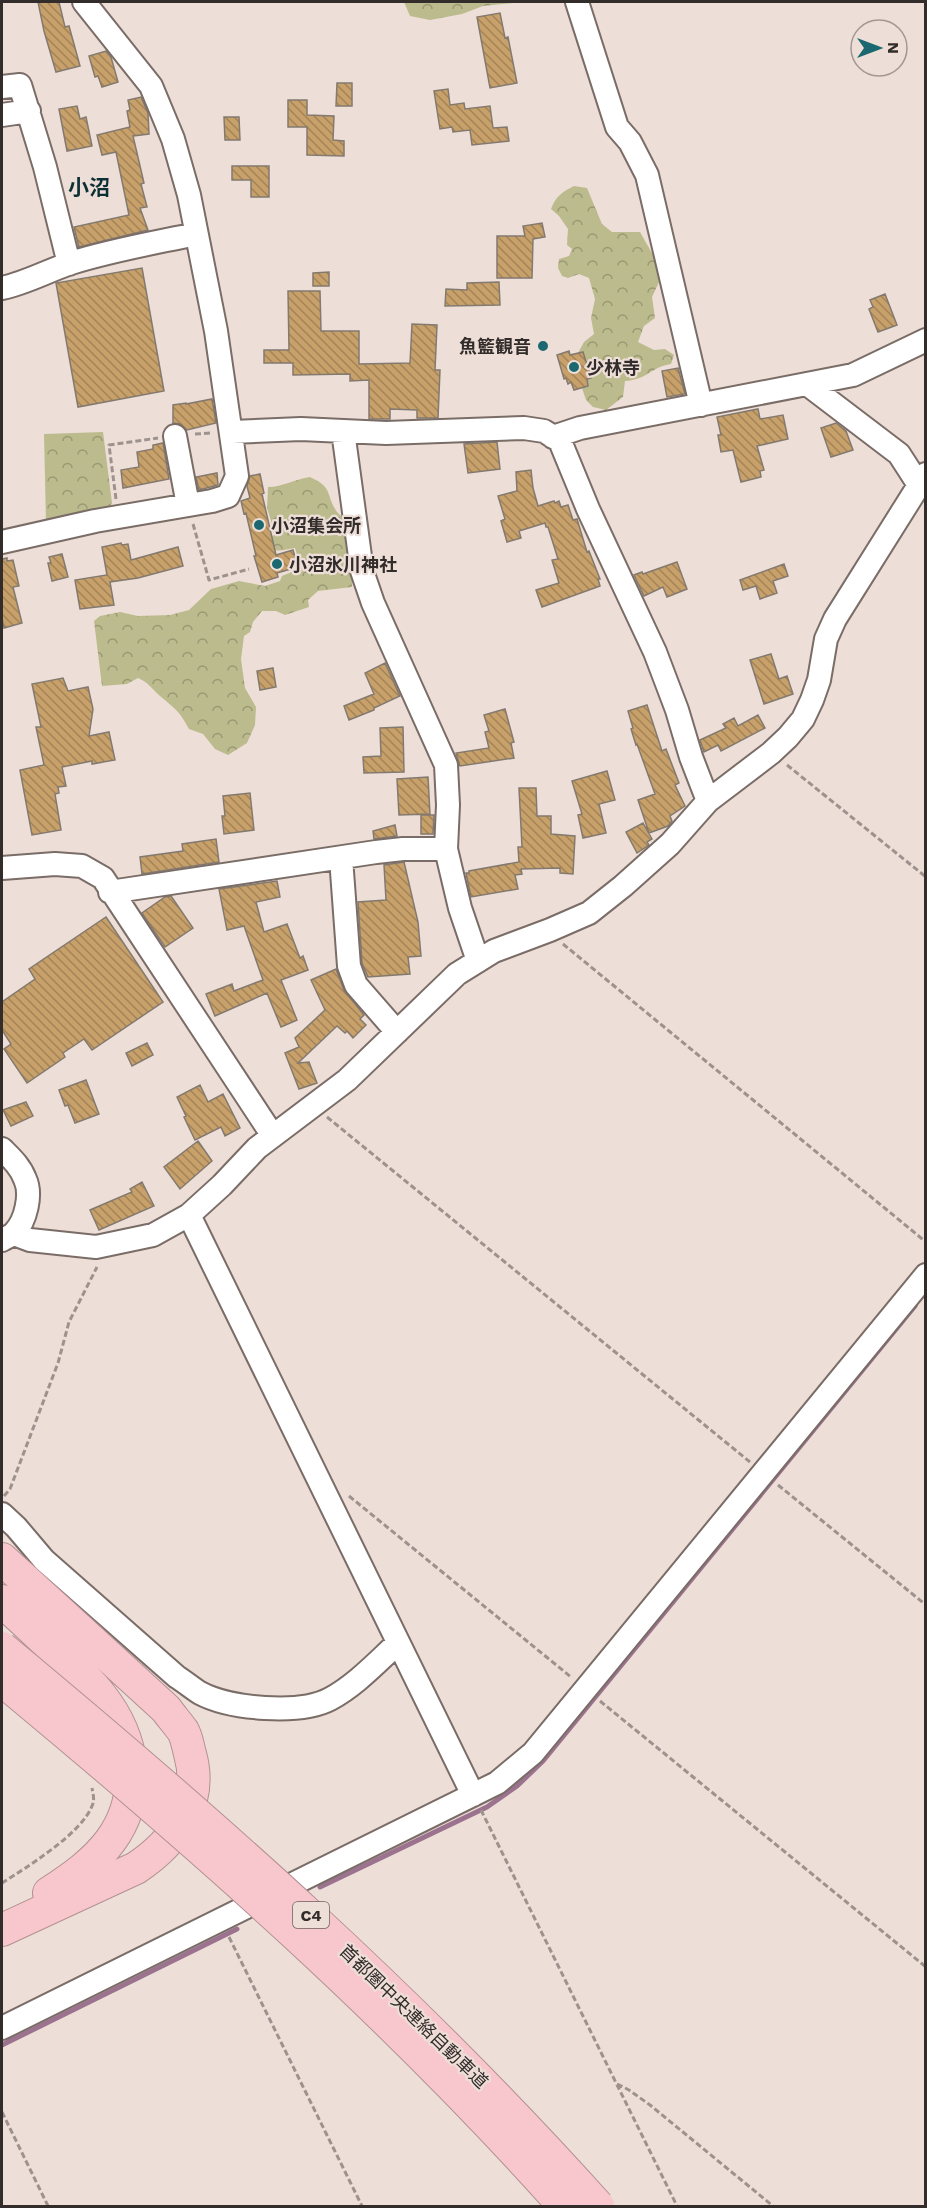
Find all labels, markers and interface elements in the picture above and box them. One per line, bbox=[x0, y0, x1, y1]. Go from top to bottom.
north arrow bbox=[849, 18, 909, 78]
text: N bbox=[884, 42, 903, 54]
district label: 小沼 bbox=[68, 175, 110, 200]
place label: 魚籃観音 bbox=[459, 336, 531, 357]
marker: 魚籃観音 bbox=[536, 339, 550, 353]
place label: 少林寺 bbox=[586, 357, 640, 378]
marker: 少林寺 bbox=[567, 360, 581, 374]
place label: 小沼集会所 bbox=[271, 515, 361, 536]
marker: 小沼集会所 bbox=[252, 518, 266, 532]
place label: 小沼氷川神社 bbox=[289, 554, 397, 575]
marker: 小沼氷川神社 bbox=[270, 557, 284, 571]
road number: C4 bbox=[293, 1902, 329, 1928]
street label: 首都圏中央連絡自動車道 bbox=[335, 1940, 493, 2092]

